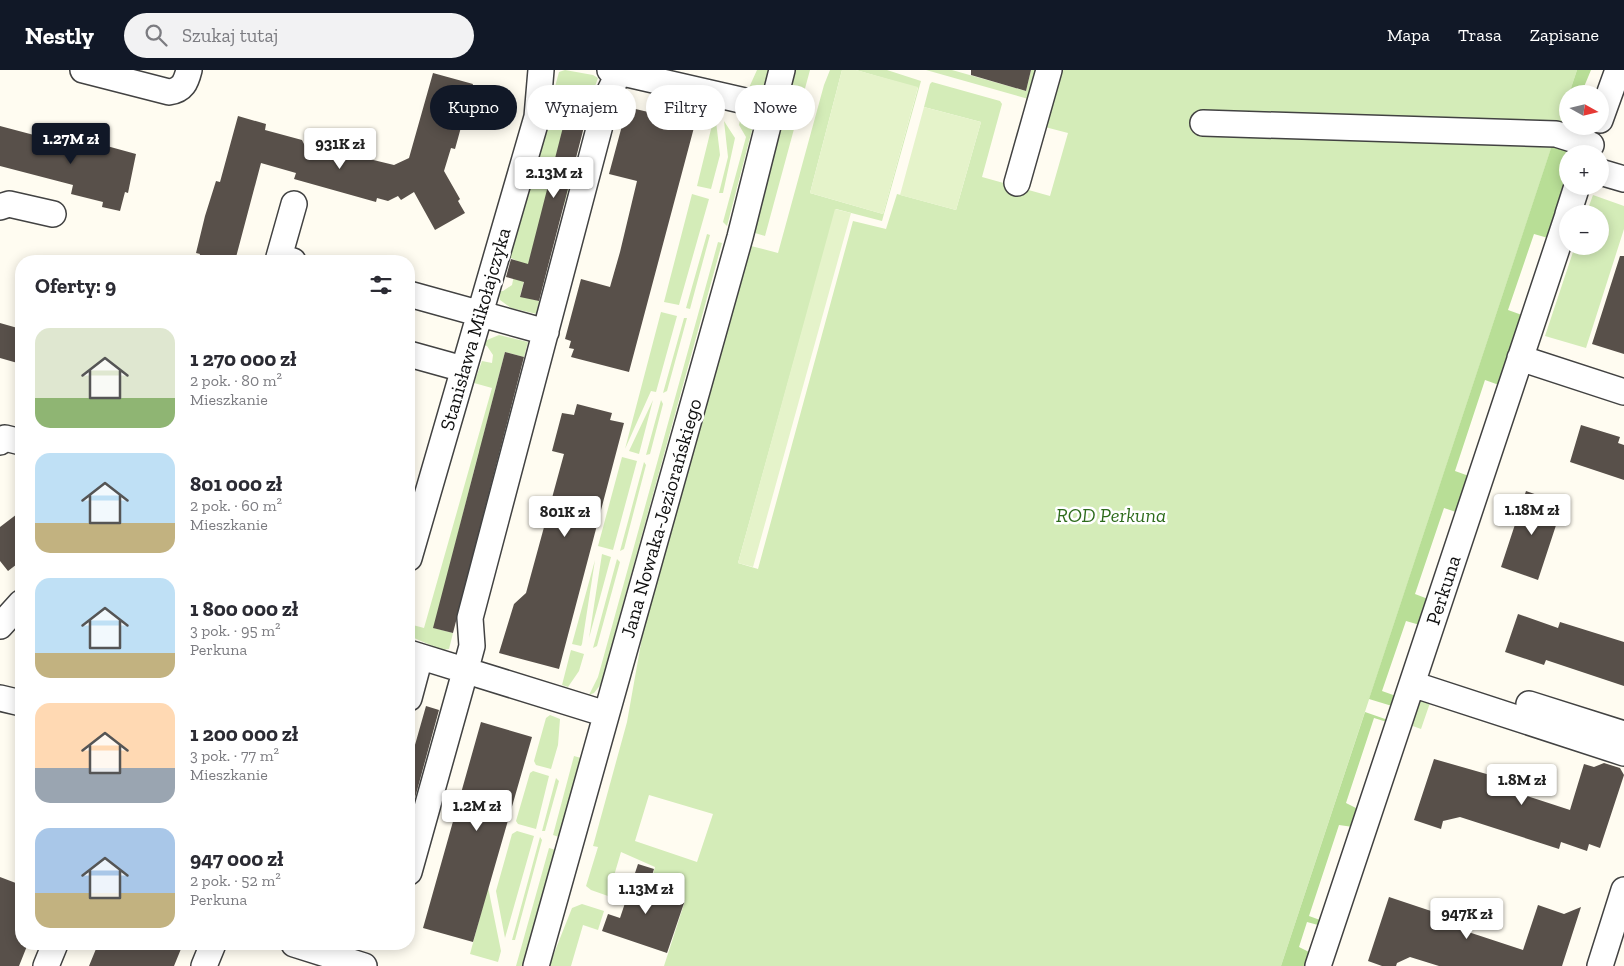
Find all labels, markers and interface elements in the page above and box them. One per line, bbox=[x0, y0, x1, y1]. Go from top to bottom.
search box bbox=[124, 13, 474, 58]
text: Nestly bbox=[25, 21, 94, 50]
icon: search bbox=[142, 21, 170, 49]
text: Szukaj tutaj bbox=[182, 24, 278, 47]
text: Mapa bbox=[1387, 24, 1430, 46]
text: Trasa bbox=[1458, 24, 1502, 46]
text: Zapisane bbox=[1530, 24, 1599, 46]
chip: Kupno bbox=[430, 85, 517, 130]
chip: Wynajem bbox=[527, 85, 636, 130]
chip: Filtry bbox=[646, 85, 725, 130]
chip: Nowe bbox=[735, 85, 815, 130]
north arrow bbox=[1559, 85, 1609, 135]
map controls bbox=[1559, 85, 1609, 255]
pin: 1.27M zł bbox=[19, 122, 123, 165]
pin: 931K zł bbox=[294, 128, 386, 170]
text: 1.27M zł bbox=[43, 129, 99, 148]
text: 931K zł bbox=[315, 134, 365, 153]
button: + bbox=[1559, 145, 1609, 195]
pin: 2.13M zł bbox=[502, 156, 606, 199]
text: 2.13M zł bbox=[526, 163, 582, 182]
button: − bbox=[1559, 205, 1609, 255]
street label: Stanisława Mikołajczyka bbox=[435, 224, 516, 433]
icon: filters bbox=[367, 271, 395, 299]
text: Oferty: 9 bbox=[35, 273, 116, 298]
text: 1 270 000 zł bbox=[190, 346, 297, 371]
icon: home bbox=[75, 348, 135, 408]
text: 2 pok. · 80 m² bbox=[190, 371, 282, 390]
text: Mieszkanie bbox=[190, 390, 268, 409]
street label: Jana Nowaka-Jeziorańskiego bbox=[615, 396, 707, 640]
text: 801 000 zł bbox=[190, 471, 282, 496]
icon: home bbox=[75, 473, 135, 533]
pin: 1.18M zł bbox=[1480, 494, 1584, 536]
text: 2 pok. · 60 m² bbox=[190, 496, 282, 515]
pin: 801K zł bbox=[519, 496, 611, 538]
text: 1.18M zł bbox=[1505, 500, 1559, 519]
text: 801K zł bbox=[540, 502, 590, 521]
park label: ROD Perkuna bbox=[1056, 503, 1166, 527]
text: Mieszkanie bbox=[190, 515, 268, 534]
street label: Perkuna bbox=[1421, 552, 1466, 628]
text: 1 800 000 zł bbox=[190, 596, 298, 621]
icon: home bbox=[75, 598, 135, 658]
text: 3 pok. · 95 m² bbox=[190, 621, 281, 640]
text: Perkuna bbox=[190, 640, 247, 659]
text: 1 200 000 zł bbox=[190, 721, 298, 746]
icon: home bbox=[75, 723, 135, 783]
text: 3 pok. · 77 m² bbox=[190, 746, 279, 765]
pin: 1.8M zł bbox=[1476, 764, 1568, 806]
text: Mieszkanie bbox=[190, 765, 268, 784]
text: 1.8M zł bbox=[1498, 770, 1546, 789]
pin: 1.2M zł bbox=[431, 790, 523, 832]
text: 1.2M zł bbox=[453, 796, 501, 815]
text: 947 000 zł bbox=[190, 846, 284, 871]
icon: home bbox=[75, 848, 135, 908]
text: 2 pok. · 52 m² bbox=[190, 871, 281, 890]
pin: 1.13M zł bbox=[594, 872, 698, 915]
text: 1.13M zł bbox=[619, 879, 673, 898]
text: Perkuna bbox=[190, 890, 247, 909]
pin: 947K zł bbox=[1421, 898, 1513, 940]
text: 947K zł bbox=[1441, 904, 1493, 923]

